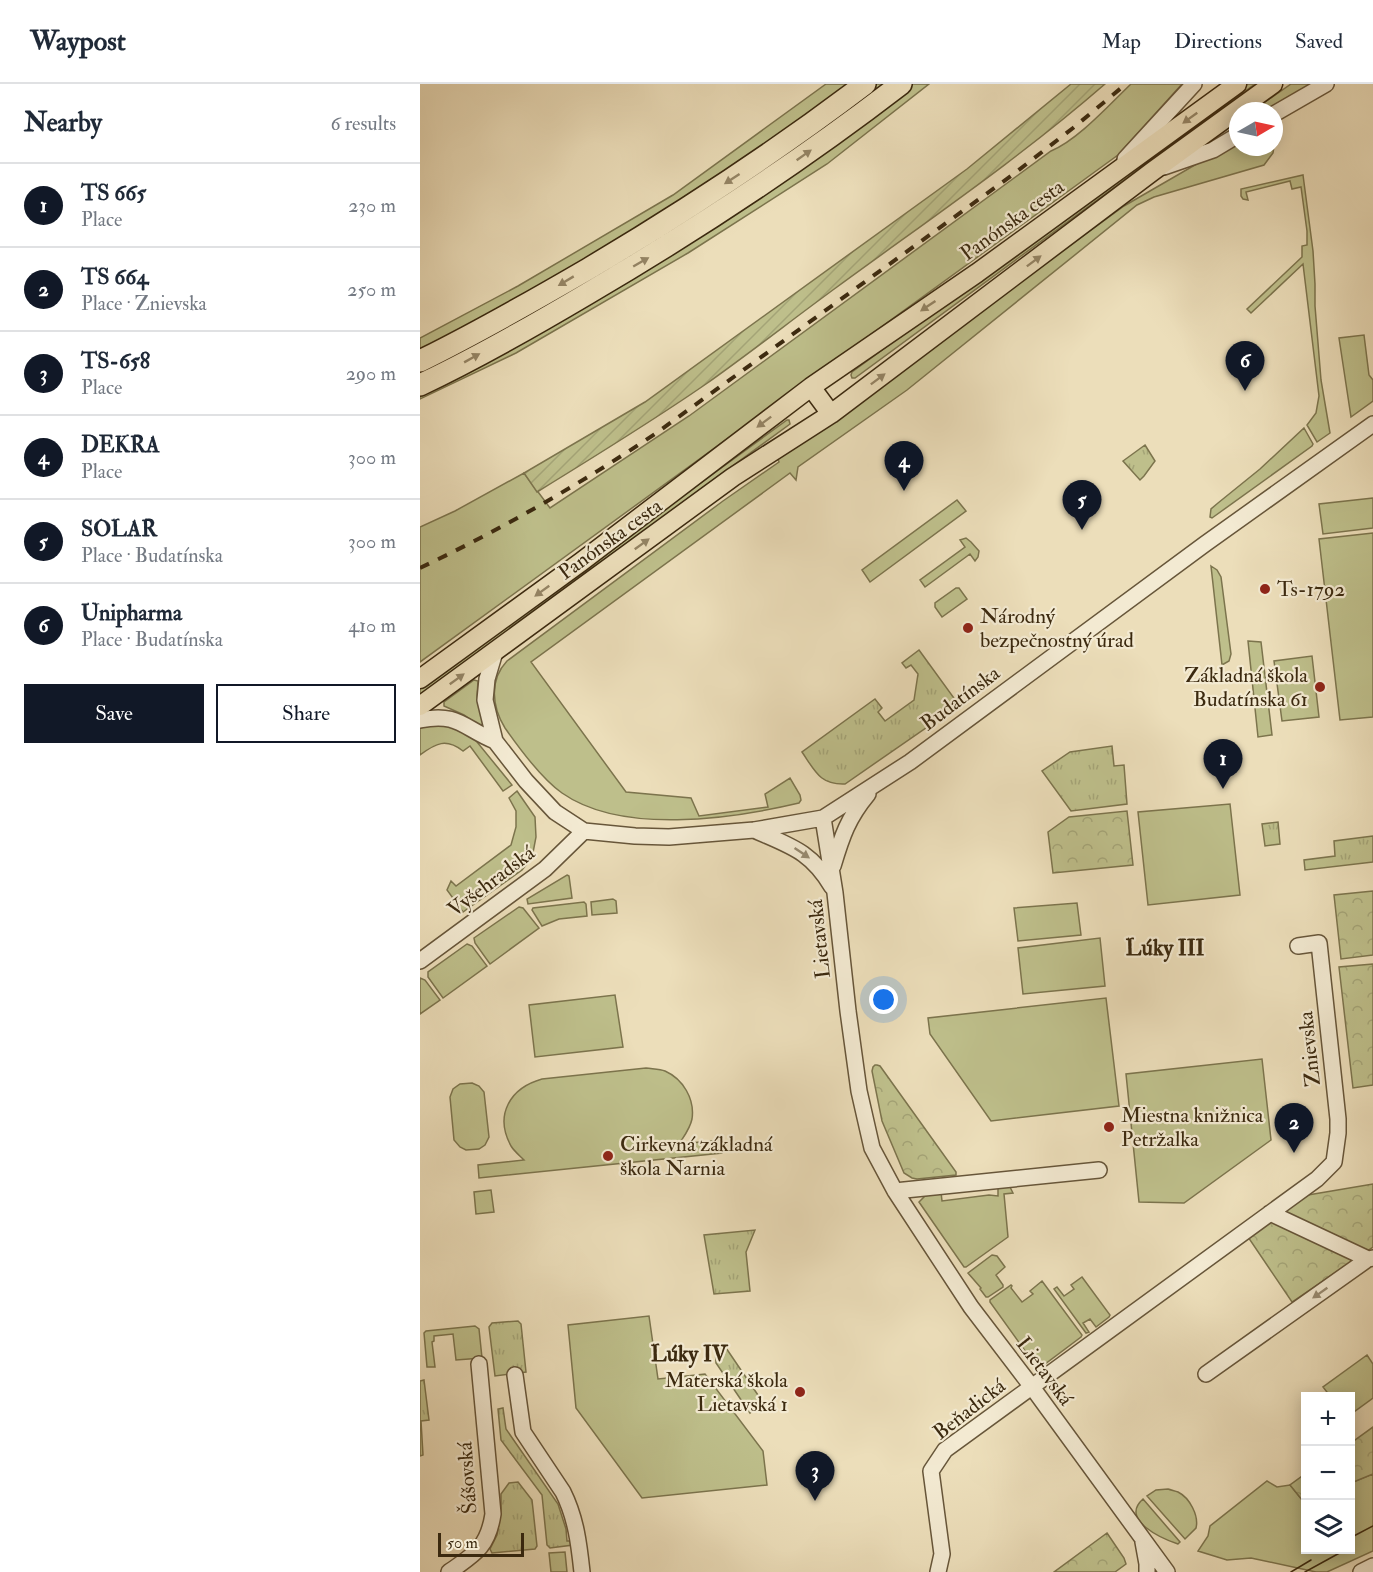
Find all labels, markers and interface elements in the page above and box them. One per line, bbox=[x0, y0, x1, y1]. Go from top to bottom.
text: Waypost bbox=[30, 24, 126, 59]
text: Map bbox=[1101, 28, 1141, 55]
text: Directions bbox=[1174, 28, 1262, 55]
text: Saved bbox=[1295, 28, 1343, 55]
north arrow bbox=[1229, 102, 1283, 156]
text: Nearby bbox=[24, 107, 102, 139]
text: 6 results bbox=[330, 111, 396, 136]
one-way arrow bbox=[1182, 112, 1197, 124]
one-way arrow bbox=[796, 149, 812, 161]
one-way arrow bbox=[724, 173, 740, 184]
street label: Panónska cesta bbox=[955, 173, 1070, 267]
text: TS 665 bbox=[81, 179, 146, 207]
text: 1 bbox=[40, 193, 47, 218]
text: 230 m bbox=[348, 193, 396, 218]
text: Place bbox=[81, 207, 122, 232]
one-way arrow bbox=[1026, 256, 1041, 268]
one-way arrow bbox=[633, 257, 650, 267]
text: TS 664 bbox=[81, 263, 148, 291]
one-way arrow bbox=[558, 276, 574, 287]
text: 2 bbox=[38, 277, 49, 302]
text: 250 m bbox=[347, 277, 396, 302]
text: Place · Znievska bbox=[81, 291, 207, 316]
one-way arrow bbox=[920, 301, 937, 312]
pin: 6 bbox=[1226, 342, 1264, 391]
text: TS-658 bbox=[81, 347, 150, 375]
one-way arrow bbox=[464, 353, 481, 363]
text: 3 bbox=[40, 361, 47, 386]
text: 290 m bbox=[346, 361, 396, 386]
one-way arrow bbox=[870, 372, 886, 385]
text: Place bbox=[81, 375, 122, 400]
one-way arrow bbox=[756, 416, 772, 429]
text: DEKRA bbox=[81, 431, 160, 459]
pin: 4 bbox=[884, 442, 924, 491]
text: 4 bbox=[38, 445, 49, 470]
text: 300 m bbox=[348, 445, 396, 470]
text: Place bbox=[81, 459, 122, 484]
pin: 5 bbox=[1062, 480, 1102, 530]
street label: Panónska cesta bbox=[553, 492, 668, 586]
text: SOLAR bbox=[81, 515, 157, 543]
text: 5 bbox=[39, 529, 48, 554]
text: 300 m bbox=[348, 529, 396, 554]
one-way arrow bbox=[633, 538, 649, 550]
text: Place · Budatínska bbox=[81, 543, 223, 568]
place label: Ts-1792 bbox=[1277, 576, 1345, 603]
marker: Ts-1792 bbox=[1258, 582, 1272, 596]
one-way arrow bbox=[534, 584, 549, 596]
text: Unipharma bbox=[81, 599, 182, 627]
place label: Národný bezpečnostný úrad bbox=[980, 603, 1135, 654]
text: 6 bbox=[38, 613, 49, 638]
text: 410 m bbox=[348, 613, 396, 638]
marker: Národný bezpečnostný úrad bbox=[961, 621, 975, 635]
text: Place · Budatínska bbox=[81, 627, 223, 652]
street label: Budatínska bbox=[915, 660, 1006, 737]
place label: Základná škola Budatínska 61 bbox=[1184, 662, 1308, 713]
one-way arrow bbox=[449, 673, 465, 685]
marker: Základná škola Budatínska 61 bbox=[1313, 680, 1327, 694]
button: Save bbox=[24, 684, 204, 743]
button: Share bbox=[216, 684, 396, 743]
pin: 1 bbox=[1204, 740, 1242, 789]
street label: Vyšehradská bbox=[442, 839, 541, 923]
one-way arrow bbox=[793, 847, 809, 859]
street label: Lietavská bbox=[802, 898, 837, 980]
district label: Lúky III bbox=[1126, 934, 1205, 963]
your location bbox=[869, 985, 898, 1014]
street label: Znievska bbox=[1292, 1010, 1327, 1088]
place label: Miestna knižnica Petržalka bbox=[1121, 1102, 1264, 1153]
pin: 2 bbox=[1274, 1104, 1314, 1153]
marker: Miestna knižnica Petržalka bbox=[1102, 1120, 1116, 1134]
place label: Cirkevná základná škola Narnia bbox=[620, 1131, 773, 1182]
marker: Cirkevná základná škola Narnia bbox=[601, 1149, 615, 1163]
one-way arrow bbox=[1313, 1287, 1329, 1299]
street label: Lietavská bbox=[1010, 1331, 1079, 1411]
district label: Lúky IV bbox=[651, 1340, 729, 1369]
place label: Materská škola Lietavská 1 bbox=[665, 1367, 788, 1418]
street label: Beňadická bbox=[928, 1372, 1011, 1446]
marker: Materská škola Lietavská 1 bbox=[793, 1385, 807, 1399]
map controls bbox=[1301, 1392, 1355, 1554]
button: + bbox=[1301, 1392, 1355, 1446]
street label: Šášovská bbox=[451, 1441, 483, 1515]
button: − bbox=[1301, 1446, 1355, 1500]
pin: 3 bbox=[796, 1452, 834, 1501]
button: layers bbox=[1301, 1500, 1355, 1554]
scale bar bbox=[438, 1530, 524, 1558]
text: 50 m bbox=[447, 1533, 478, 1553]

